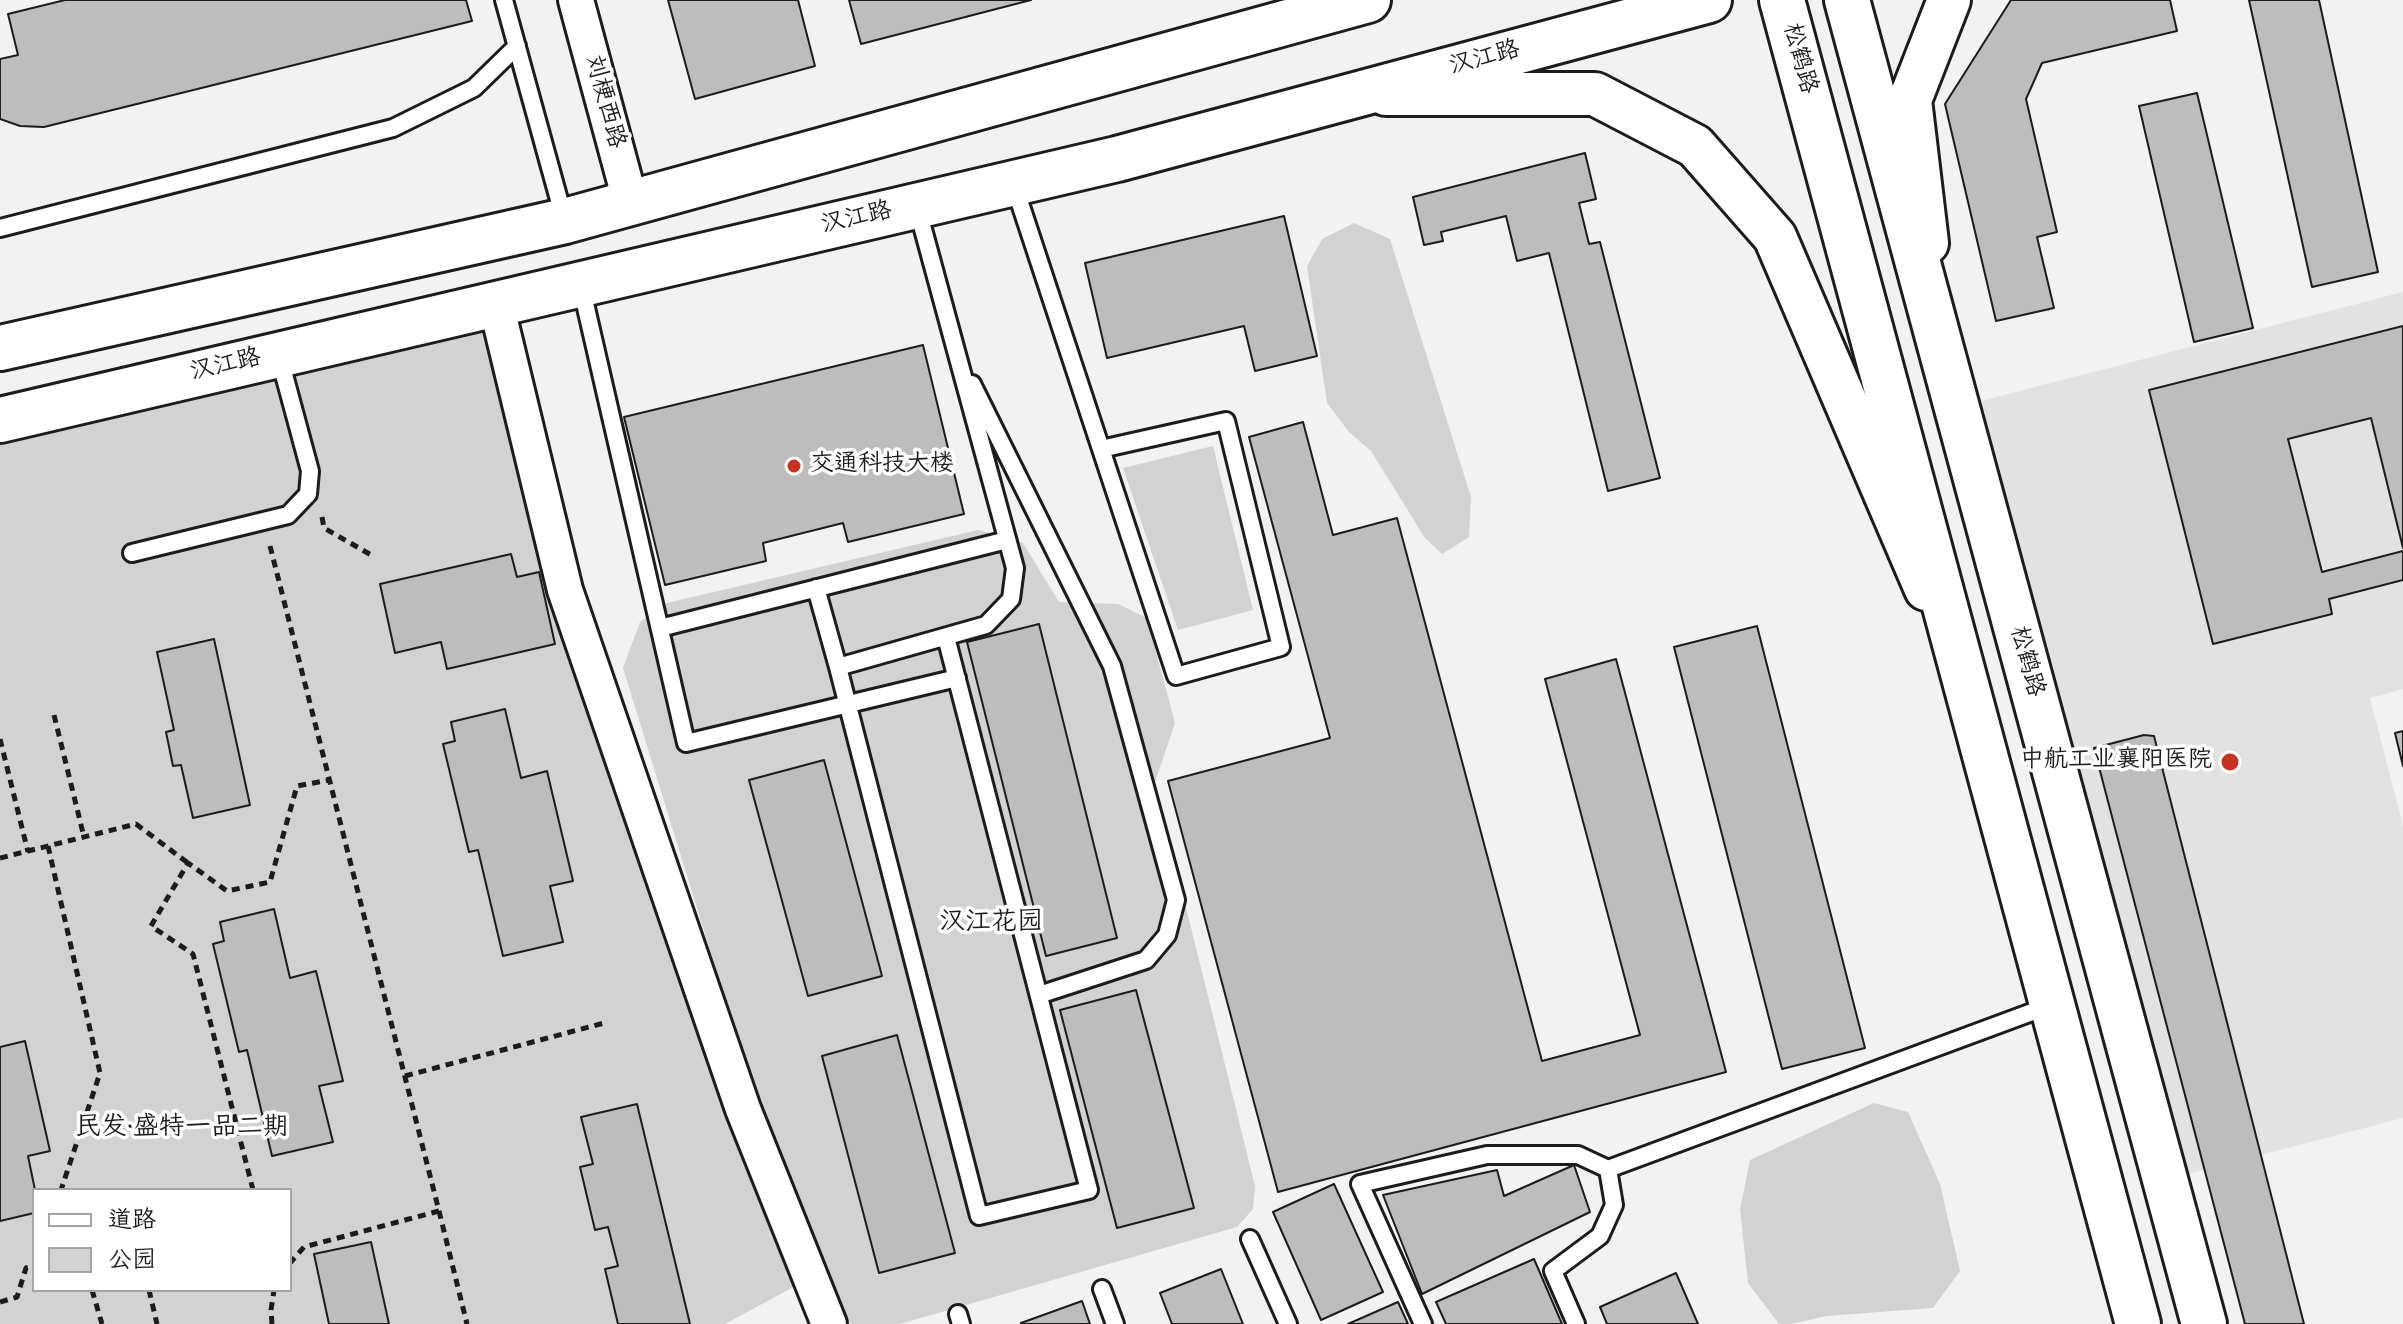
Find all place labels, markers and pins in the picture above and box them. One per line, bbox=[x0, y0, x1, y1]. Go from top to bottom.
place label: 交通科技大楼 bbox=[810, 452, 954, 480]
marker: 交通科技大楼 bbox=[785, 457, 803, 475]
place label: 中航工业襄阳医院 bbox=[2020, 748, 2212, 776]
marker: 中航工业襄阳医院 bbox=[2219, 751, 2241, 773]

